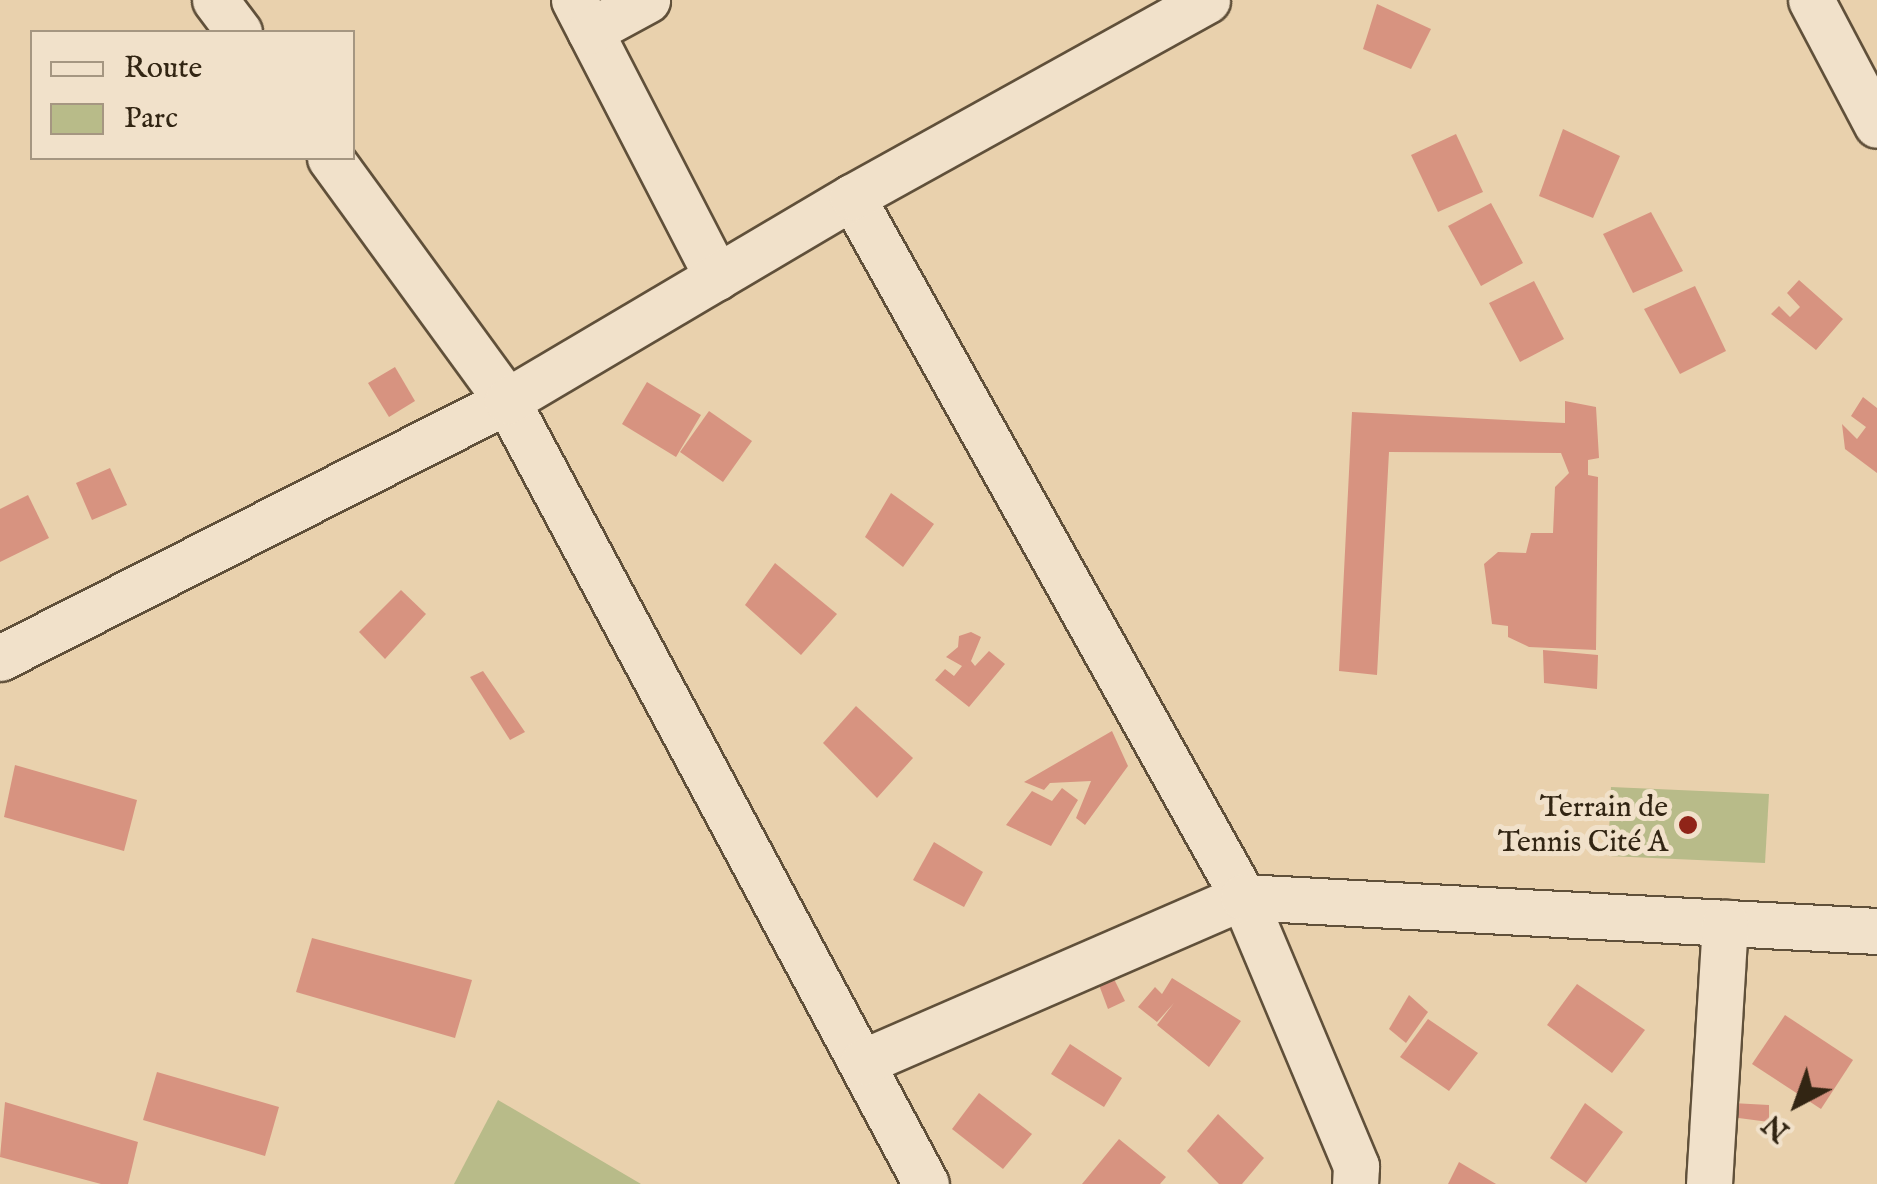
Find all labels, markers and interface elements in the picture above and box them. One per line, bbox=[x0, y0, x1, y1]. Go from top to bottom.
legend bbox=[30, 30, 355, 160]
text: Route bbox=[124, 50, 202, 88]
text: Parc bbox=[124, 100, 178, 138]
place label: Terrain de Tennis Cité A bbox=[1498, 790, 1668, 860]
marker: Terrain de Tennis Cité A bbox=[1677, 814, 1699, 836]
north arrow bbox=[1747, 1054, 1847, 1154]
text: N bbox=[1756, 1106, 1798, 1148]

